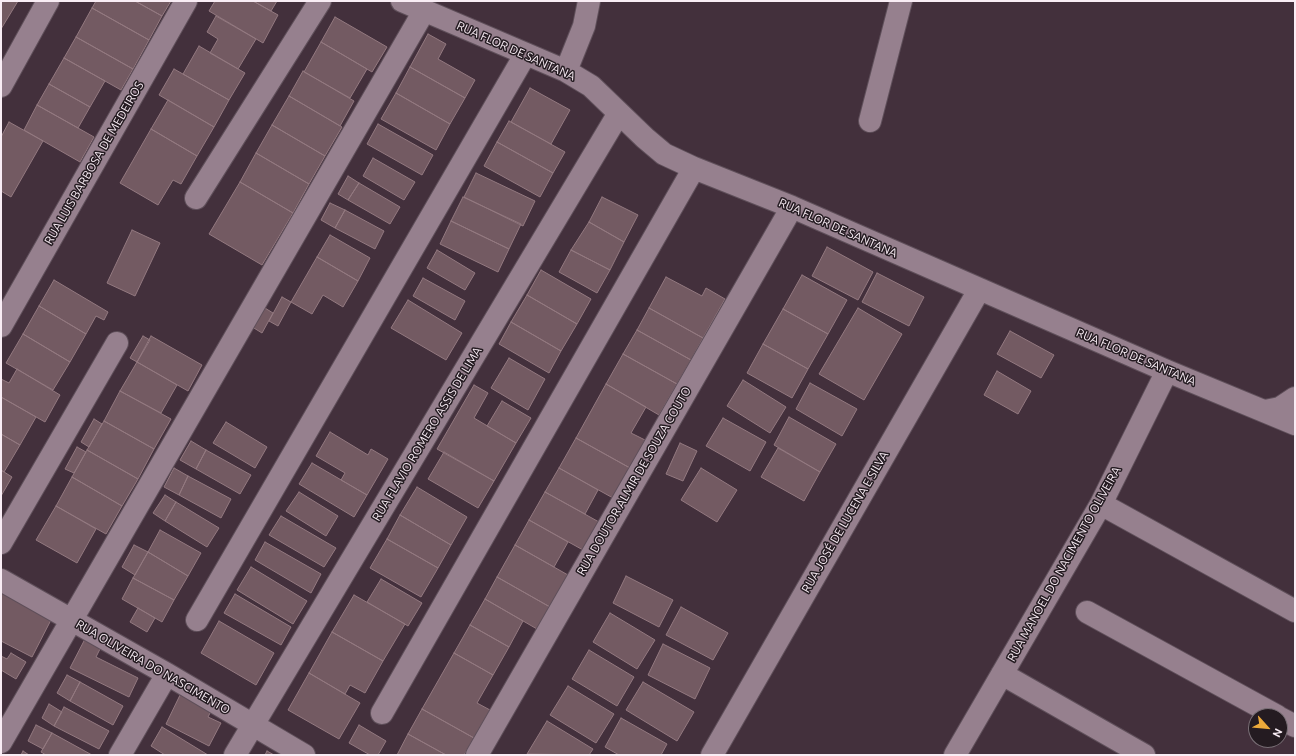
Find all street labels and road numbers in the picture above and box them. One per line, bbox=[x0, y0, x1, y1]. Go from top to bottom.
street label: RUA FLOR DE SANTANA bbox=[454, 18, 578, 84]
street label: RUA LUIS BARBOSA DE MEDEIROS bbox=[41, 79, 147, 247]
street label: RUA FLOR DE SANTANA bbox=[776, 195, 900, 261]
street label: RUA FLOR DE SANTANA bbox=[1074, 325, 1198, 389]
street label: RUA FLAVIO ROMERO ASSIS DE LIMA bbox=[369, 344, 485, 524]
street label: RUA DOUTOR ALMIR DE SOUZA COUTO bbox=[574, 384, 694, 578]
street label: RUA JOSÉ DE LUCENA E SILVA bbox=[798, 449, 892, 595]
street label: RUA MANOEL DO NACIMENTO OLIVEIRA bbox=[1004, 464, 1124, 664]
street label: RUA OLIVEIRA DO NASCIMENTO bbox=[73, 617, 233, 717]

